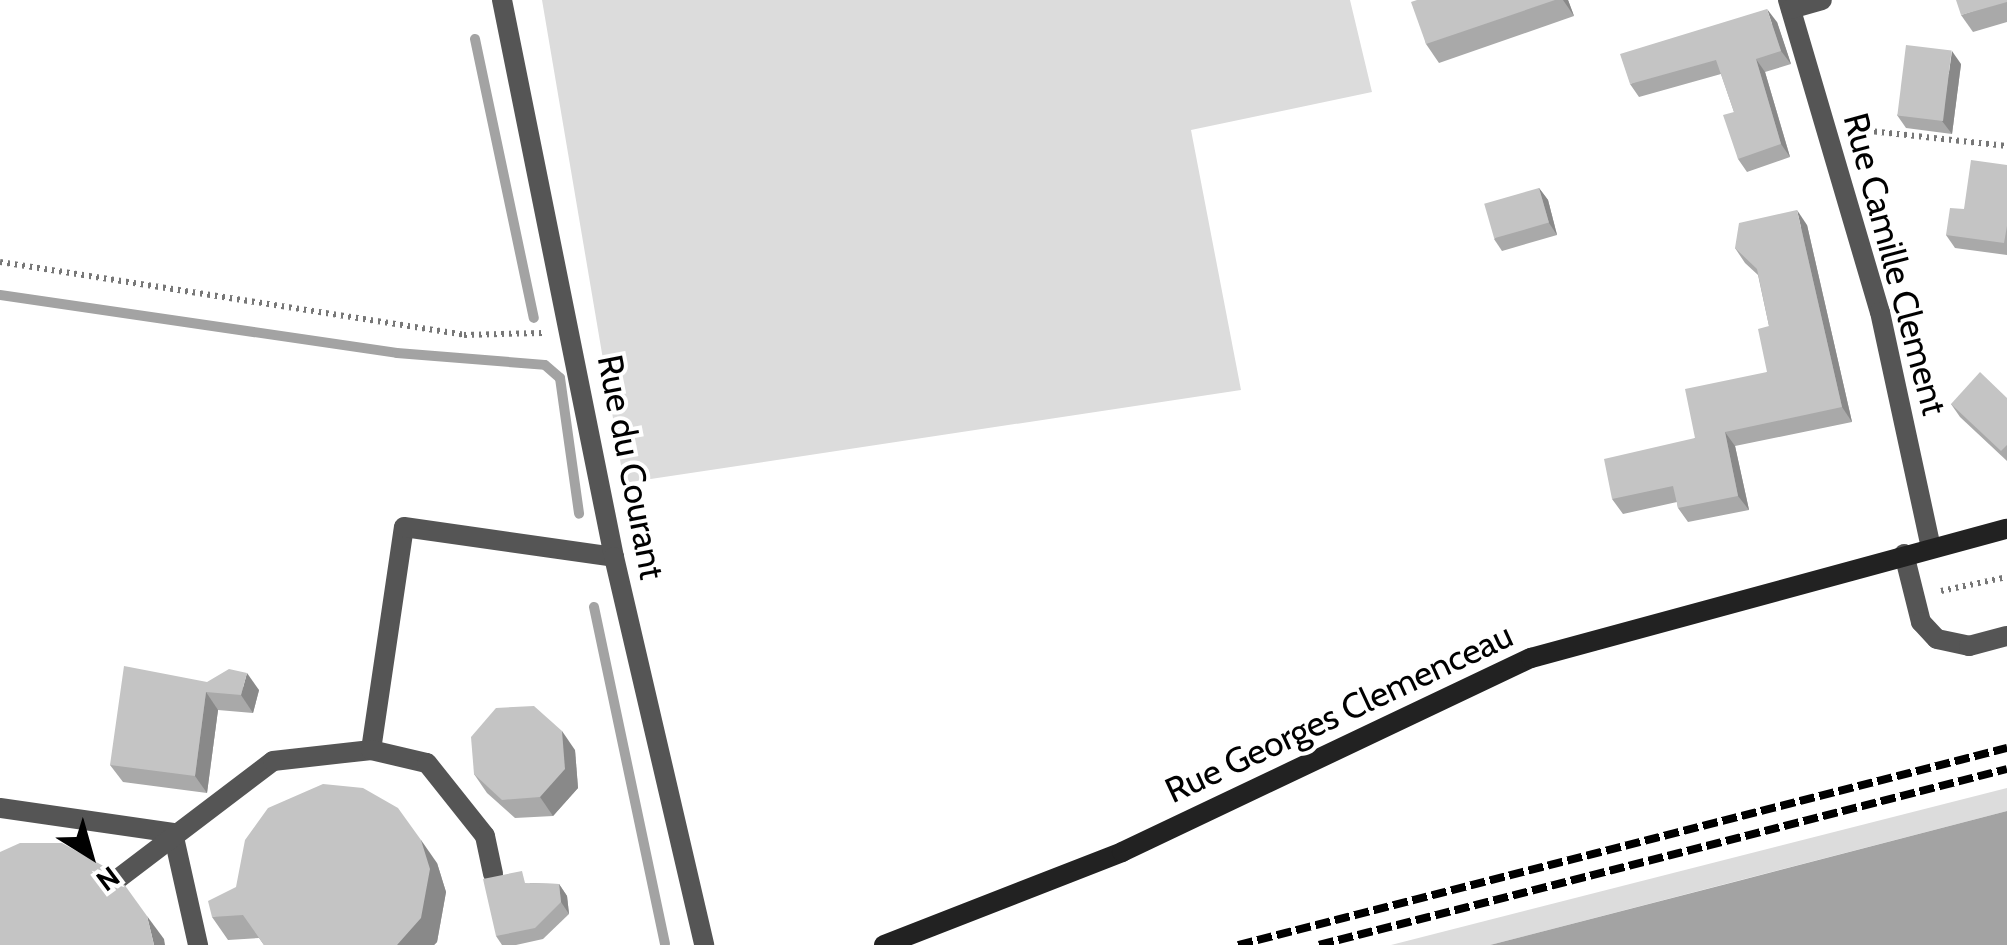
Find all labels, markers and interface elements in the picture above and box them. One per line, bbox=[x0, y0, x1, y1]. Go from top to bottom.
street label: Rue Camille Clement bbox=[1835, 109, 1955, 419]
street label: Rue du Courant bbox=[589, 351, 673, 583]
street label: Rue Georges Clemenceau bbox=[1159, 614, 1519, 812]
north arrow bbox=[40, 805, 140, 905]
text: N bbox=[90, 859, 126, 898]

